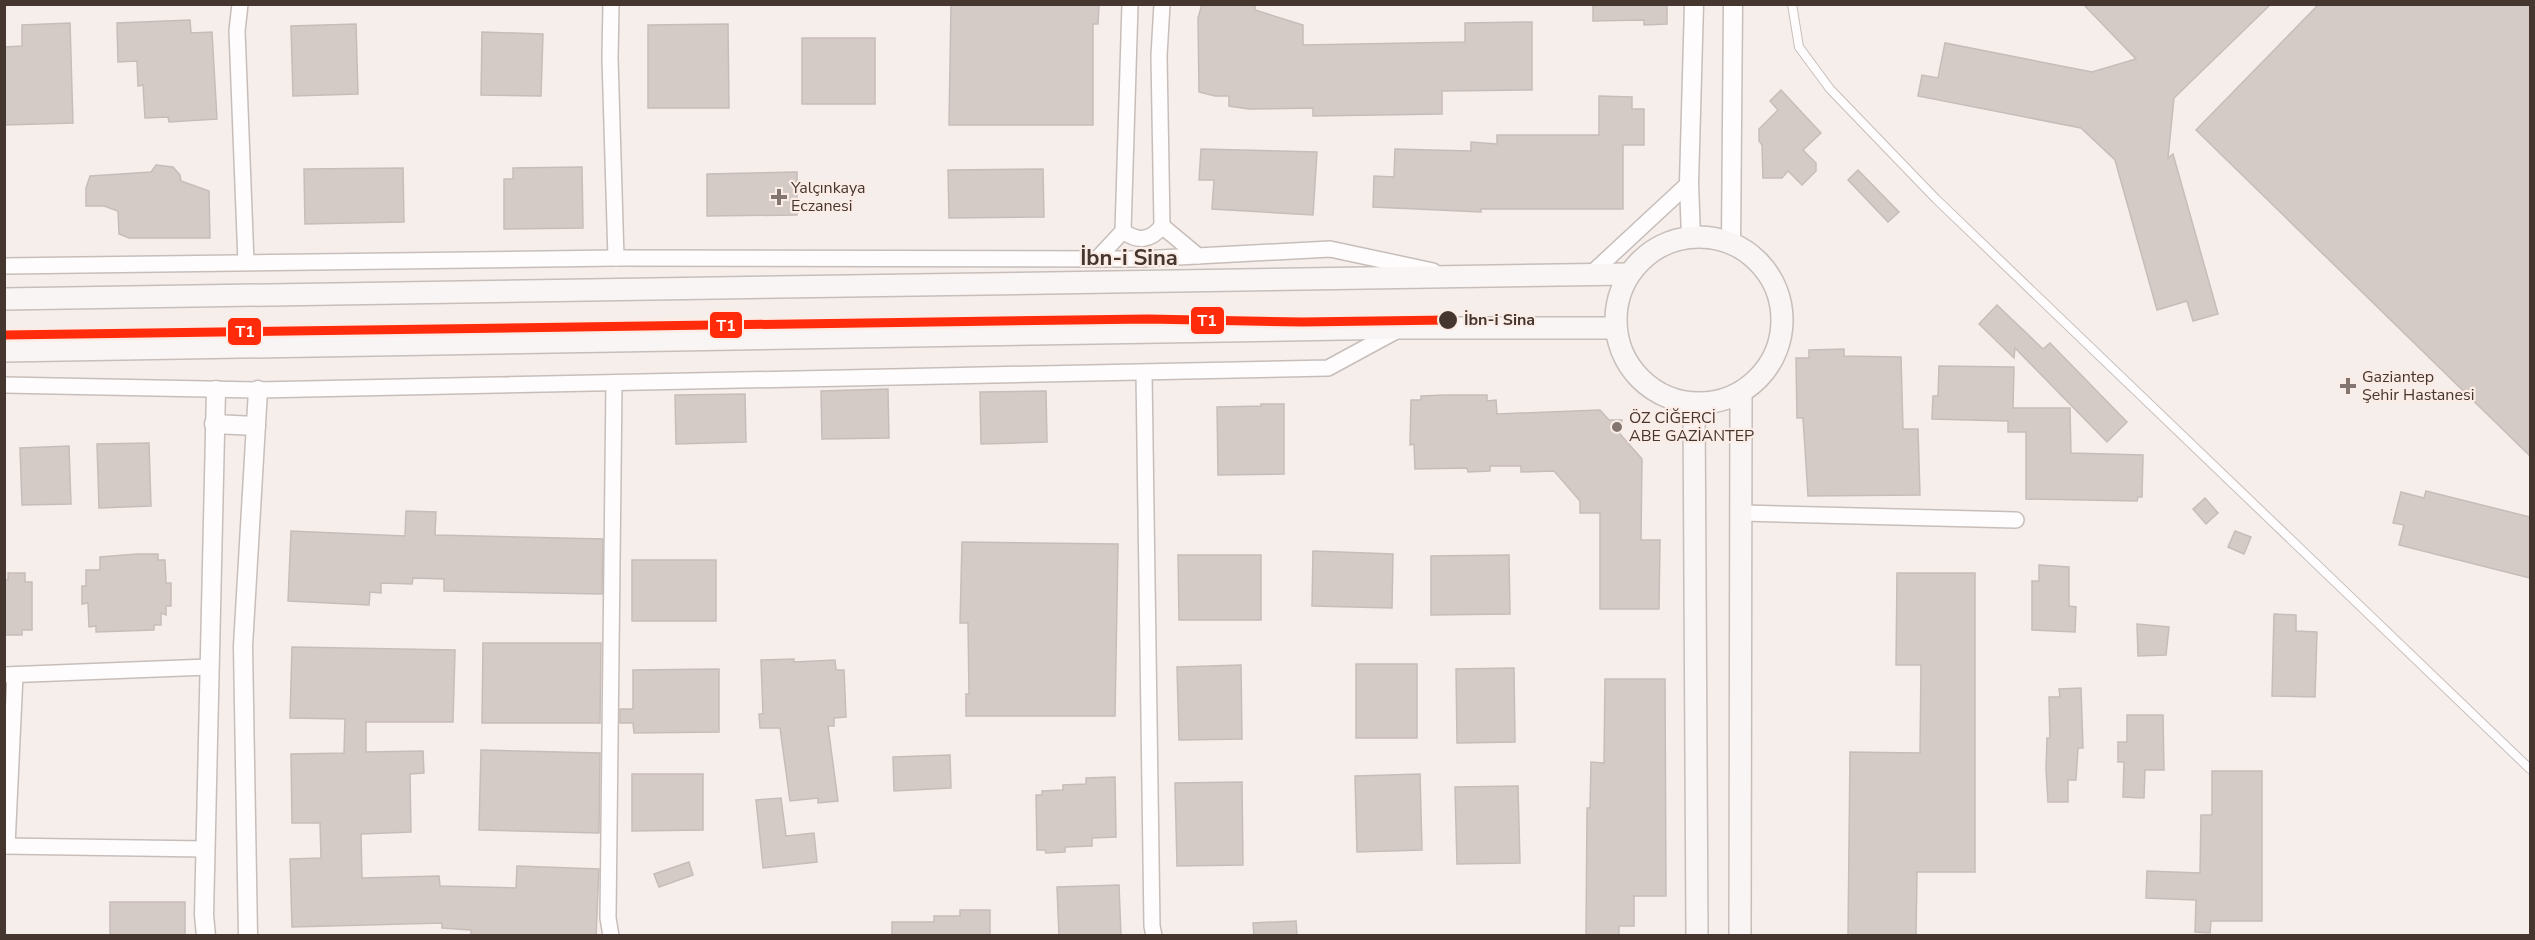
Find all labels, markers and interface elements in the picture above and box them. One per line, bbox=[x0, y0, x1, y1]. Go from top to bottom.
place label: Yalçınkaya Eczanesi bbox=[790, 177, 866, 217]
marker: Yalçınkaya Eczanesi bbox=[772, 190, 786, 204]
district label: İbn-i Sina bbox=[1080, 243, 1178, 273]
line badge: T1 bbox=[1190, 306, 1225, 335]
marker: İbn-i Sina bbox=[1437, 309, 1459, 331]
place label: İbn-i Sina bbox=[1464, 309, 1535, 331]
text: T1 bbox=[1197, 310, 1217, 332]
line badge: T1 bbox=[709, 311, 743, 339]
text: T1 bbox=[716, 315, 736, 337]
line badge: T1 bbox=[227, 317, 262, 346]
text: T1 bbox=[235, 321, 255, 343]
place label: Gaziantep Şehir Hastanesi bbox=[2362, 366, 2474, 406]
marker: Gaziantep Şehir Hastanesi bbox=[2339, 377, 2357, 395]
place label: ÖZ CİĞERCİ ABE GAZİANTEP bbox=[1629, 407, 1754, 447]
marker: ÖZ CİĞERCİ ABE GAZİANTEP bbox=[1610, 420, 1624, 434]

